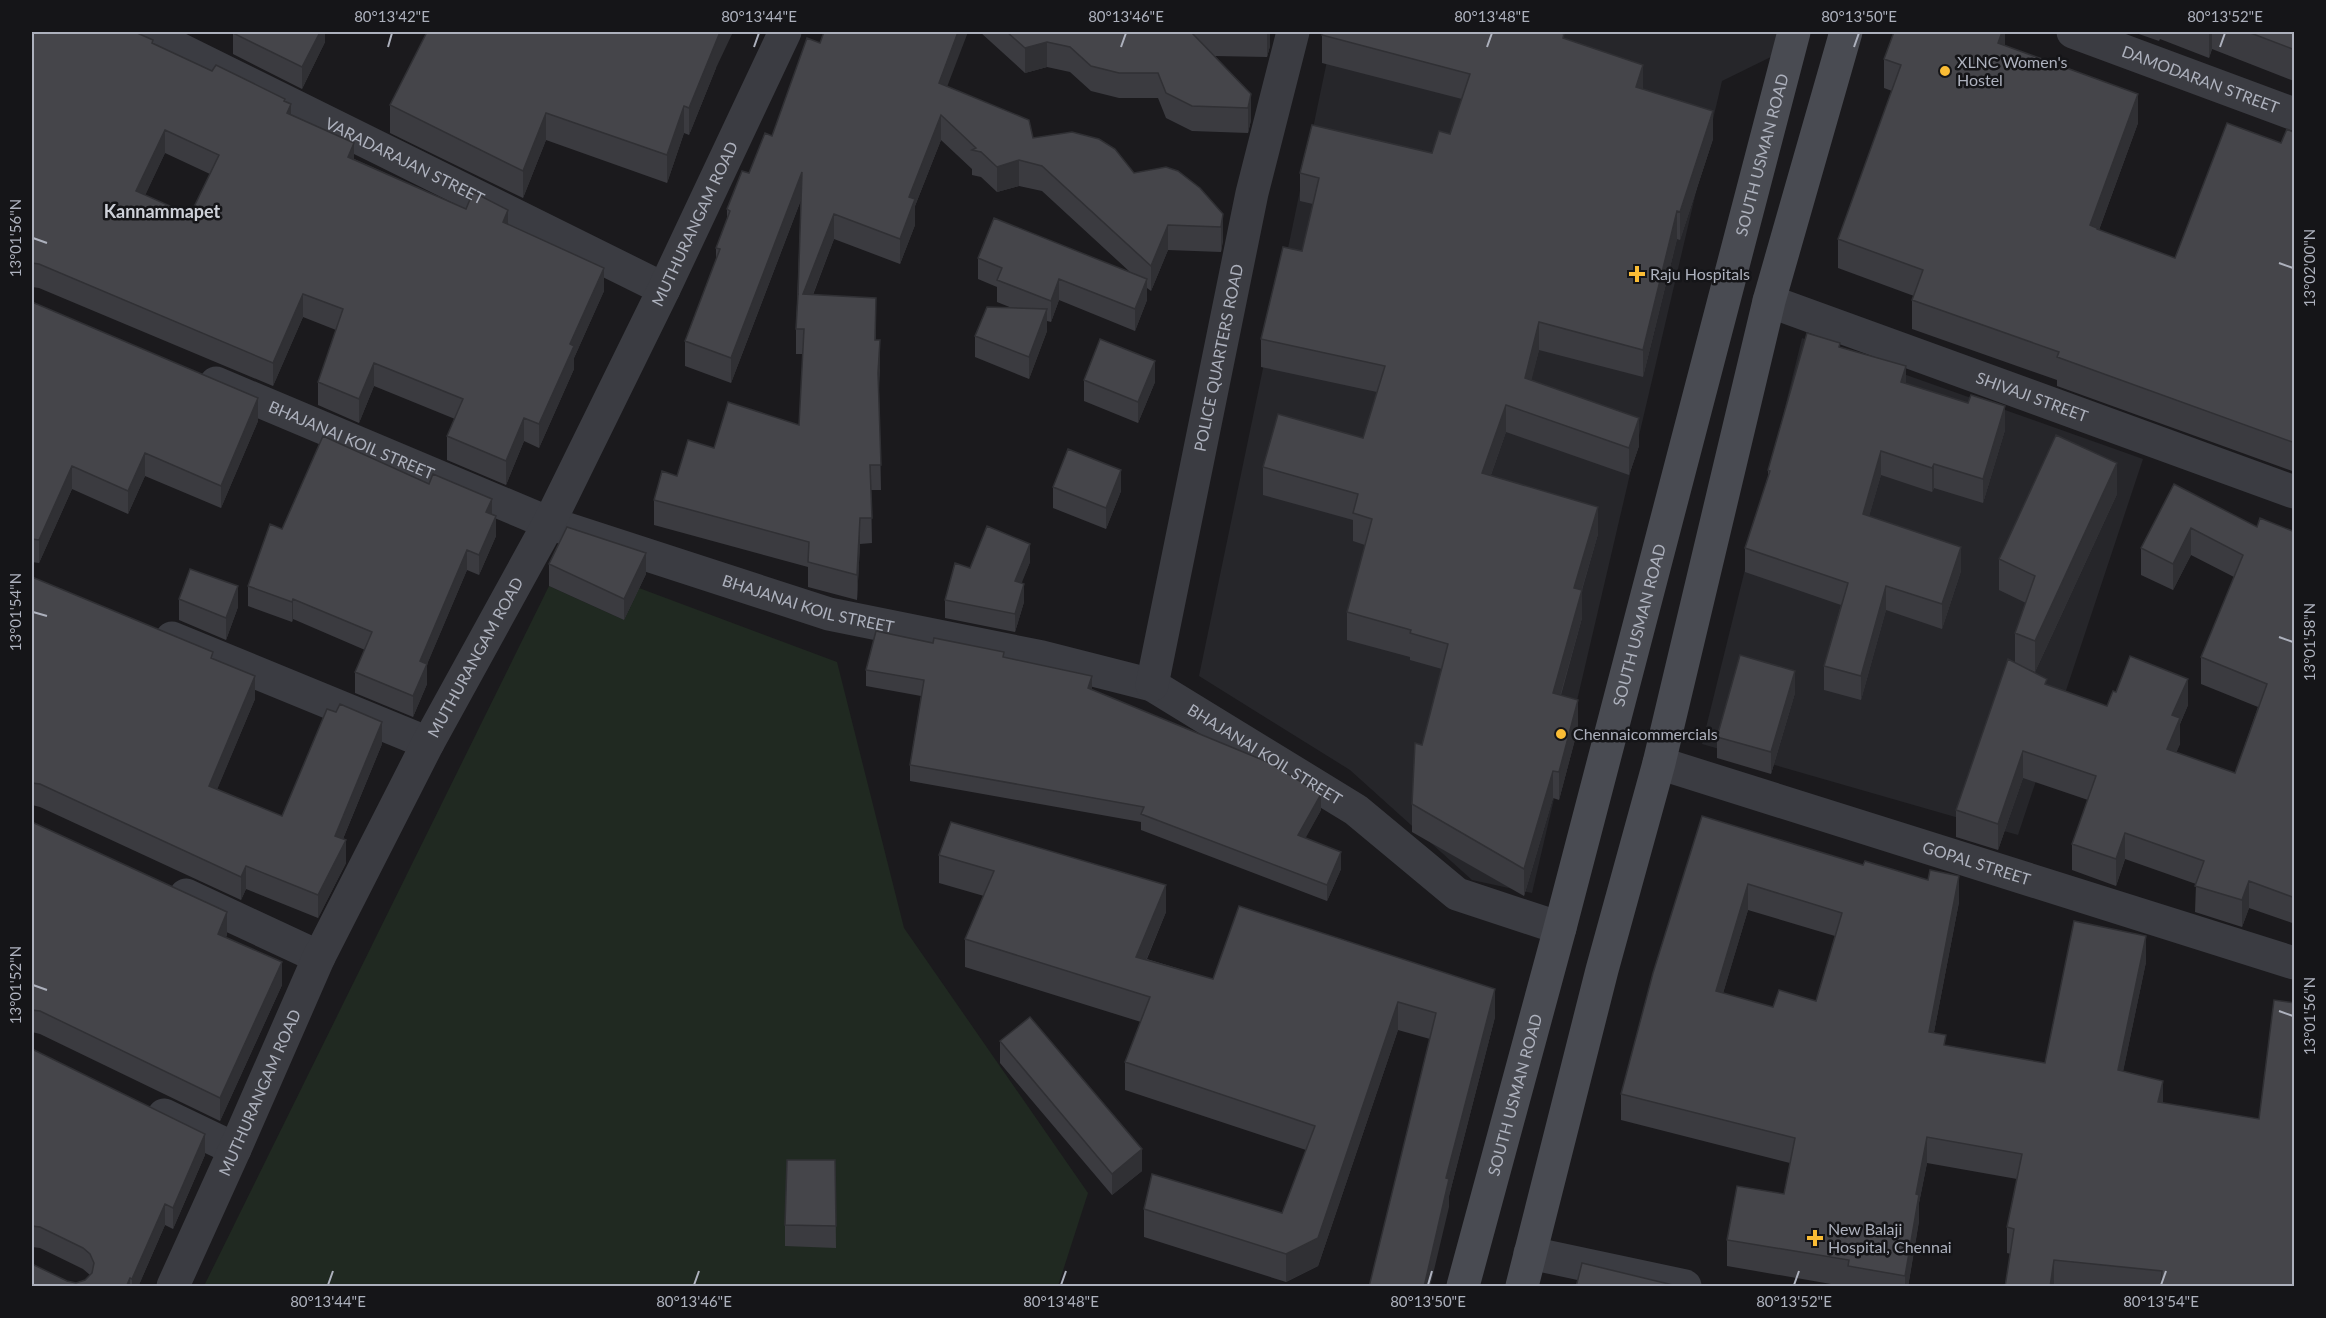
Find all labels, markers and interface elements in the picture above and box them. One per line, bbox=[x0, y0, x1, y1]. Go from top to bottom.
text: 80°13'42"E bbox=[354, 7, 430, 25]
text: 80°13'44"E bbox=[721, 7, 797, 25]
text: 80°13'46"E bbox=[1088, 7, 1164, 25]
text: 80°13'48"E bbox=[1454, 7, 1530, 25]
text: 80°13'50"E bbox=[1821, 7, 1897, 25]
text: 80°13'52"E bbox=[2187, 7, 2263, 25]
street label: DAMODARAN STREET bbox=[2119, 41, 2283, 117]
place label: XLNC Women's Hostel bbox=[1957, 52, 2068, 89]
marker: XLNC Women's Hostel bbox=[1938, 64, 1952, 78]
street label: SOUTH USMAN ROAD bbox=[1731, 72, 1792, 238]
street label: VARADARAJAN STREET bbox=[322, 113, 488, 208]
street label: MUTHURANGAM ROAD bbox=[647, 138, 741, 309]
text: 13°01'56"N bbox=[6, 199, 24, 277]
district label: Kannammapet bbox=[104, 200, 221, 222]
text: 13°02'00"N bbox=[2300, 229, 2318, 307]
street label: POLICE QUARTERS ROAD bbox=[1190, 262, 1246, 453]
place label: Raju Hospitals bbox=[1650, 264, 1750, 283]
marker: Raju Hospitals bbox=[1628, 265, 1646, 283]
street label: SHIVAJI STREET bbox=[1974, 367, 2091, 425]
street label: BHAJANAI KOIL STREET bbox=[266, 396, 438, 483]
street label: SOUTH USMAN ROAD bbox=[1608, 542, 1669, 708]
street label: BHAJANAI KOIL STREET bbox=[720, 570, 896, 636]
text: 13°01'54"N bbox=[6, 573, 24, 651]
street label: MUTHURANGAM ROAD bbox=[423, 574, 526, 740]
text: 13°01'58"N bbox=[2300, 603, 2318, 681]
street label: BHAJANAI KOIL STREET bbox=[1185, 699, 1346, 809]
place label: Chennaicommercials bbox=[1573, 724, 1718, 743]
marker: Chennaicommercials bbox=[1554, 727, 1568, 741]
street label: GOPAL STREET bbox=[1920, 837, 2034, 889]
text: 13°01'52"N bbox=[6, 946, 24, 1024]
text: 13°01'56"N bbox=[2300, 977, 2318, 1055]
street label: MUTHURANGAM ROAD bbox=[214, 1006, 304, 1179]
street label: SOUTH USMAN ROAD bbox=[1483, 1012, 1545, 1178]
place label: New Balaji Hospital, Chennai bbox=[1828, 1219, 1952, 1256]
marker: New Balaji Hospital, Chennai bbox=[1806, 1229, 1824, 1247]
text: 80°13'44"E bbox=[290, 1292, 366, 1310]
text: 80°13'46"E bbox=[656, 1292, 732, 1310]
text: 80°13'48"E bbox=[1023, 1292, 1099, 1310]
text: 80°13'50"E bbox=[1390, 1292, 1466, 1310]
text: 80°13'52"E bbox=[1756, 1292, 1832, 1310]
text: 80°13'54"E bbox=[2123, 1292, 2199, 1310]

